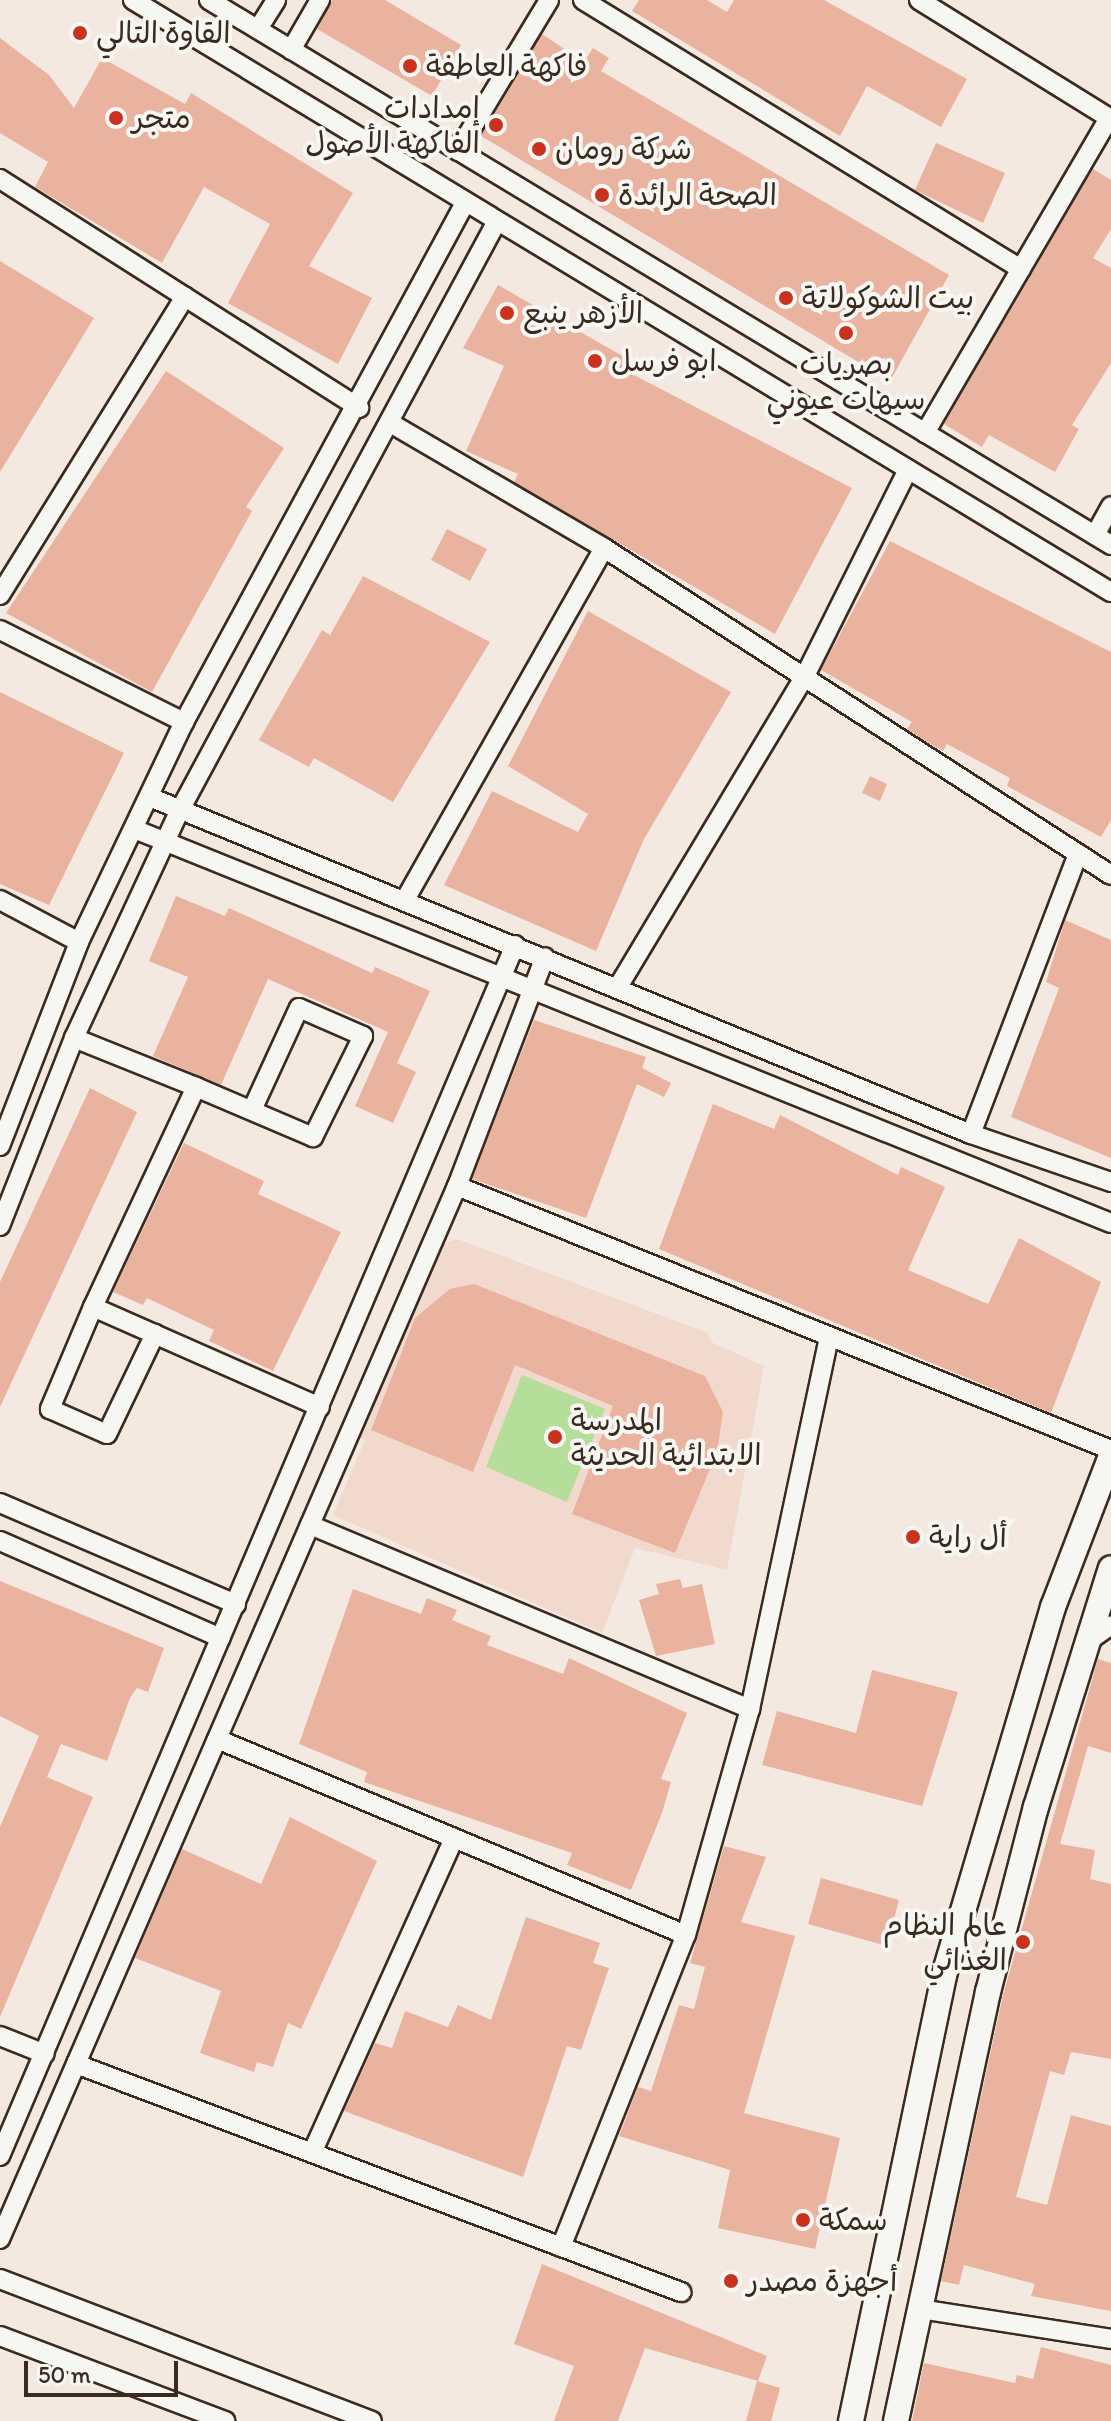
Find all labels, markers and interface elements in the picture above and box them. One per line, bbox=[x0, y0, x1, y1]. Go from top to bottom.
place label: القاوة التالي bbox=[96, 15, 231, 51]
marker: القاوة التالي bbox=[71, 24, 89, 42]
place label: فاكهة العاطفة bbox=[426, 48, 587, 84]
marker: فاكهة العاطفة bbox=[401, 57, 419, 75]
place label: إمدادات الفاكهة الأصول bbox=[305, 90, 480, 160]
place label: متجر bbox=[132, 100, 191, 136]
marker: متجر bbox=[107, 109, 125, 127]
marker: إمدادات الفاكهة الأصول bbox=[487, 116, 505, 134]
place label: شركة رومان bbox=[555, 131, 692, 167]
marker: شركة رومان bbox=[530, 140, 548, 158]
place label: الصحة الرائدة bbox=[618, 177, 777, 213]
marker: الصحة الرائدة bbox=[593, 186, 611, 204]
place label: بيت الشوكولاتة bbox=[802, 280, 974, 316]
marker: بيت الشوكولاتة bbox=[777, 289, 795, 307]
place label: الأزهر ينبع bbox=[523, 295, 643, 331]
marker: الأزهر ينبع bbox=[498, 304, 516, 322]
marker: بصريات سيهات عيوني bbox=[837, 324, 855, 342]
place label: ابو فرسل bbox=[611, 343, 717, 379]
place label: بصريات سيهات عيوني bbox=[766, 346, 926, 416]
marker: ابو فرسل bbox=[586, 352, 604, 370]
place label: المدرسة الابتدائية الحديثة bbox=[571, 1402, 762, 1472]
marker: المدرسة الابتدائية الحديثة bbox=[546, 1428, 564, 1446]
place label: أل راية bbox=[929, 1519, 1007, 1555]
marker: أل راية bbox=[904, 1528, 922, 1546]
place label: عالم النظام الغذائي bbox=[883, 1907, 1007, 1978]
marker: عالم النظام الغذائي bbox=[1014, 1933, 1032, 1951]
place label: سمكة bbox=[819, 2202, 888, 2238]
marker: سمكة bbox=[794, 2211, 812, 2229]
place label: أجهزة مصدر bbox=[747, 2263, 897, 2299]
marker: أجهزة مصدر bbox=[722, 2272, 740, 2290]
scale bar bbox=[28, 2345, 182, 2395]
text: 50 m bbox=[38, 2360, 91, 2389]

